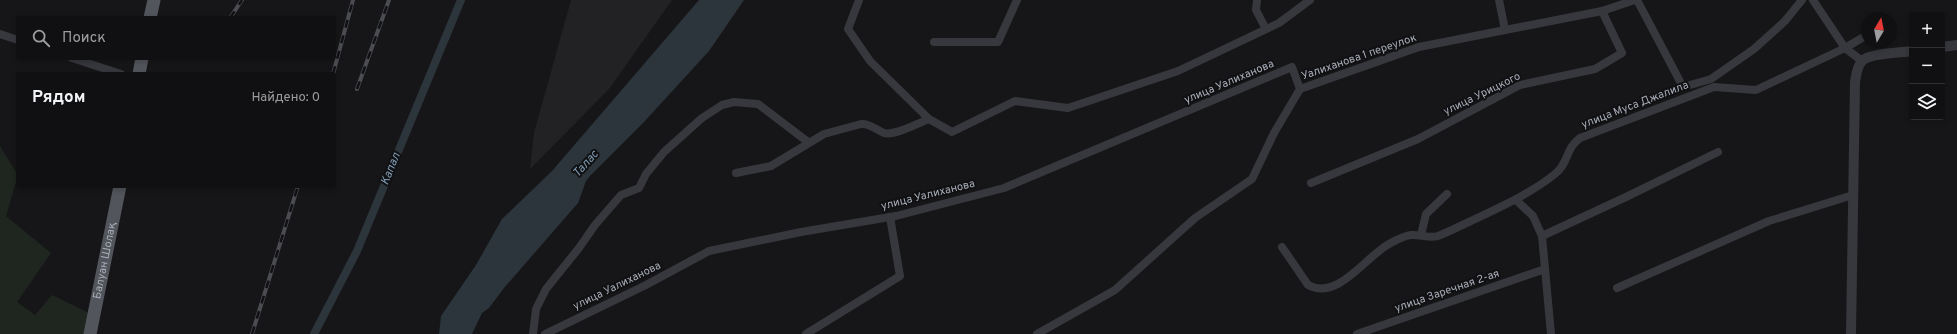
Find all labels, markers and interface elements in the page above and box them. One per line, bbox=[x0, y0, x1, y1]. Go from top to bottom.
north arrow bbox=[1861, 12, 1897, 48]
map controls bbox=[1909, 12, 1945, 120]
button: + bbox=[1909, 12, 1945, 48]
search box bbox=[16, 16, 336, 60]
icon: search bbox=[30, 27, 52, 49]
text: Поиск bbox=[62, 29, 106, 48]
street label: Уалиханова 1 переулок bbox=[1300, 31, 1418, 83]
button: − bbox=[1909, 48, 1945, 84]
street label: улица Уалиханова bbox=[1182, 57, 1276, 107]
street label: улица Урицкого bbox=[1441, 69, 1523, 119]
street label: улица Муса Джалила bbox=[1580, 78, 1691, 132]
button: layers bbox=[1909, 84, 1945, 120]
text: Рядом bbox=[32, 87, 85, 109]
text: Найдено: 0 bbox=[252, 90, 320, 106]
water label: Талас bbox=[570, 147, 603, 181]
water label: Капал bbox=[377, 149, 405, 188]
street label: улица Уалиханова bbox=[880, 177, 977, 213]
street label: Балуан Шолақ bbox=[90, 221, 120, 300]
street label: улица Уалиханова bbox=[571, 259, 663, 313]
street label: улица Заречная 2-ая bbox=[1393, 266, 1501, 316]

